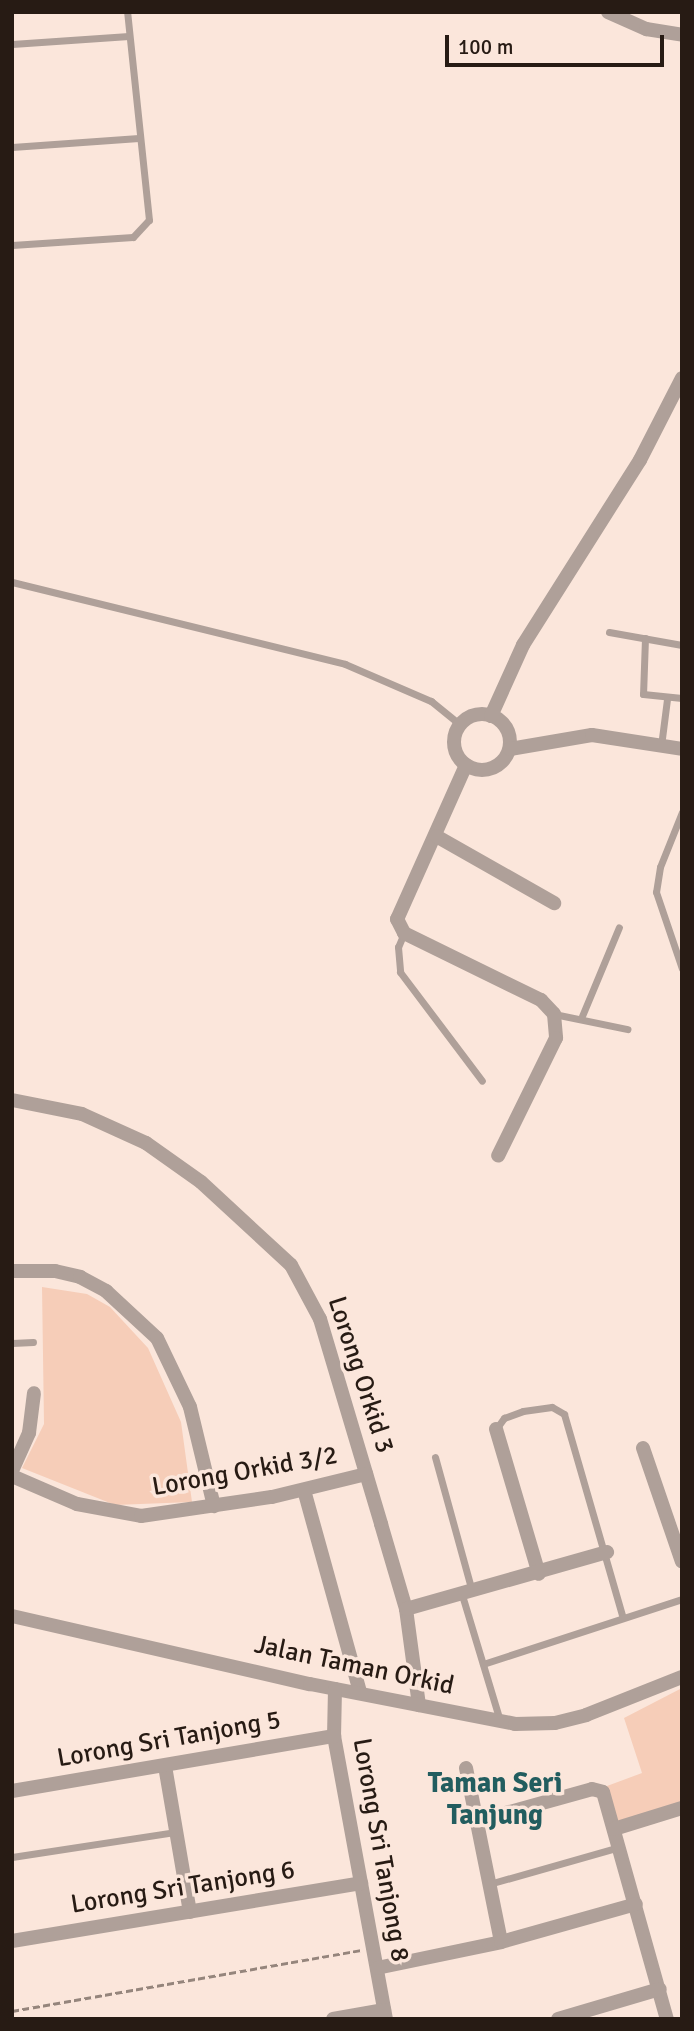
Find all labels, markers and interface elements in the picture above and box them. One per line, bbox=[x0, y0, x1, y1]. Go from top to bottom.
scale bar bbox=[449, 21, 668, 65]
text: 100 m bbox=[458, 34, 513, 60]
street label: Lorong Orkid 3 bbox=[320, 1293, 400, 1457]
street label: Lorong Orkid 3/2 bbox=[150, 1440, 340, 1504]
street label: Jalan Taman Orkid bbox=[251, 1630, 457, 1702]
street label: Lorong Sri Tanjong 5 bbox=[55, 1705, 283, 1775]
street label: Lorong Sri Tanjong 8 bbox=[345, 1736, 415, 1964]
district label: Taman Seri Tanjung bbox=[428, 1766, 562, 1832]
street label: Lorong Sri Tanjong 6 bbox=[69, 1855, 297, 1921]

